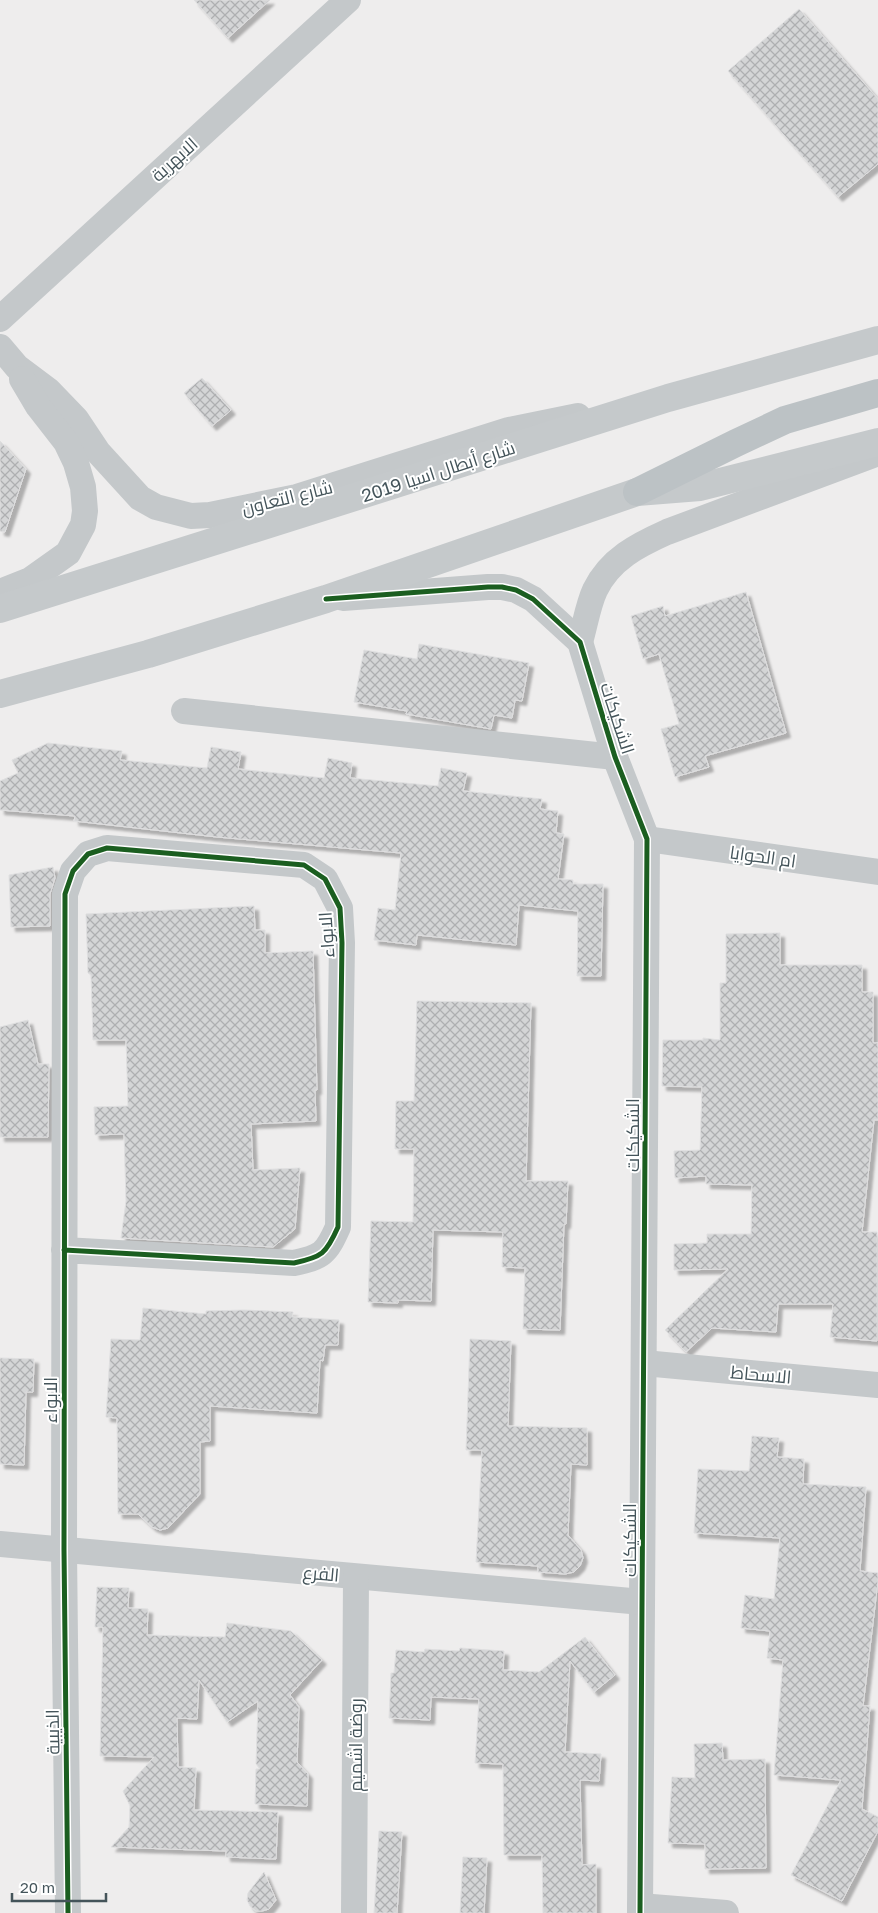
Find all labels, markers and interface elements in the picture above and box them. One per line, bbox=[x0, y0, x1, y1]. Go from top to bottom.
street label: الابهرية bbox=[146, 132, 203, 186]
street label: شارع أبطال اسيا 2019 bbox=[358, 436, 518, 508]
street label: شارع التعاون bbox=[239, 475, 335, 521]
street label: الشكيكات bbox=[596, 680, 640, 756]
street label: ام الحوايا bbox=[728, 840, 798, 874]
street label: الابواء bbox=[313, 911, 340, 959]
street label: الشكيكات bbox=[621, 1098, 643, 1172]
street label: الاسحاط bbox=[730, 1360, 792, 1388]
street label: الابواء bbox=[39, 1377, 62, 1423]
street label: الشكيكات bbox=[618, 1503, 640, 1577]
street label: الفرع bbox=[302, 1560, 340, 1588]
street label: روضة اشميم bbox=[344, 1698, 368, 1792]
street label: الذيبية bbox=[41, 1709, 63, 1755]
scale bar bbox=[12, 1870, 106, 1902]
text: 20 m bbox=[20, 1878, 55, 1896]

